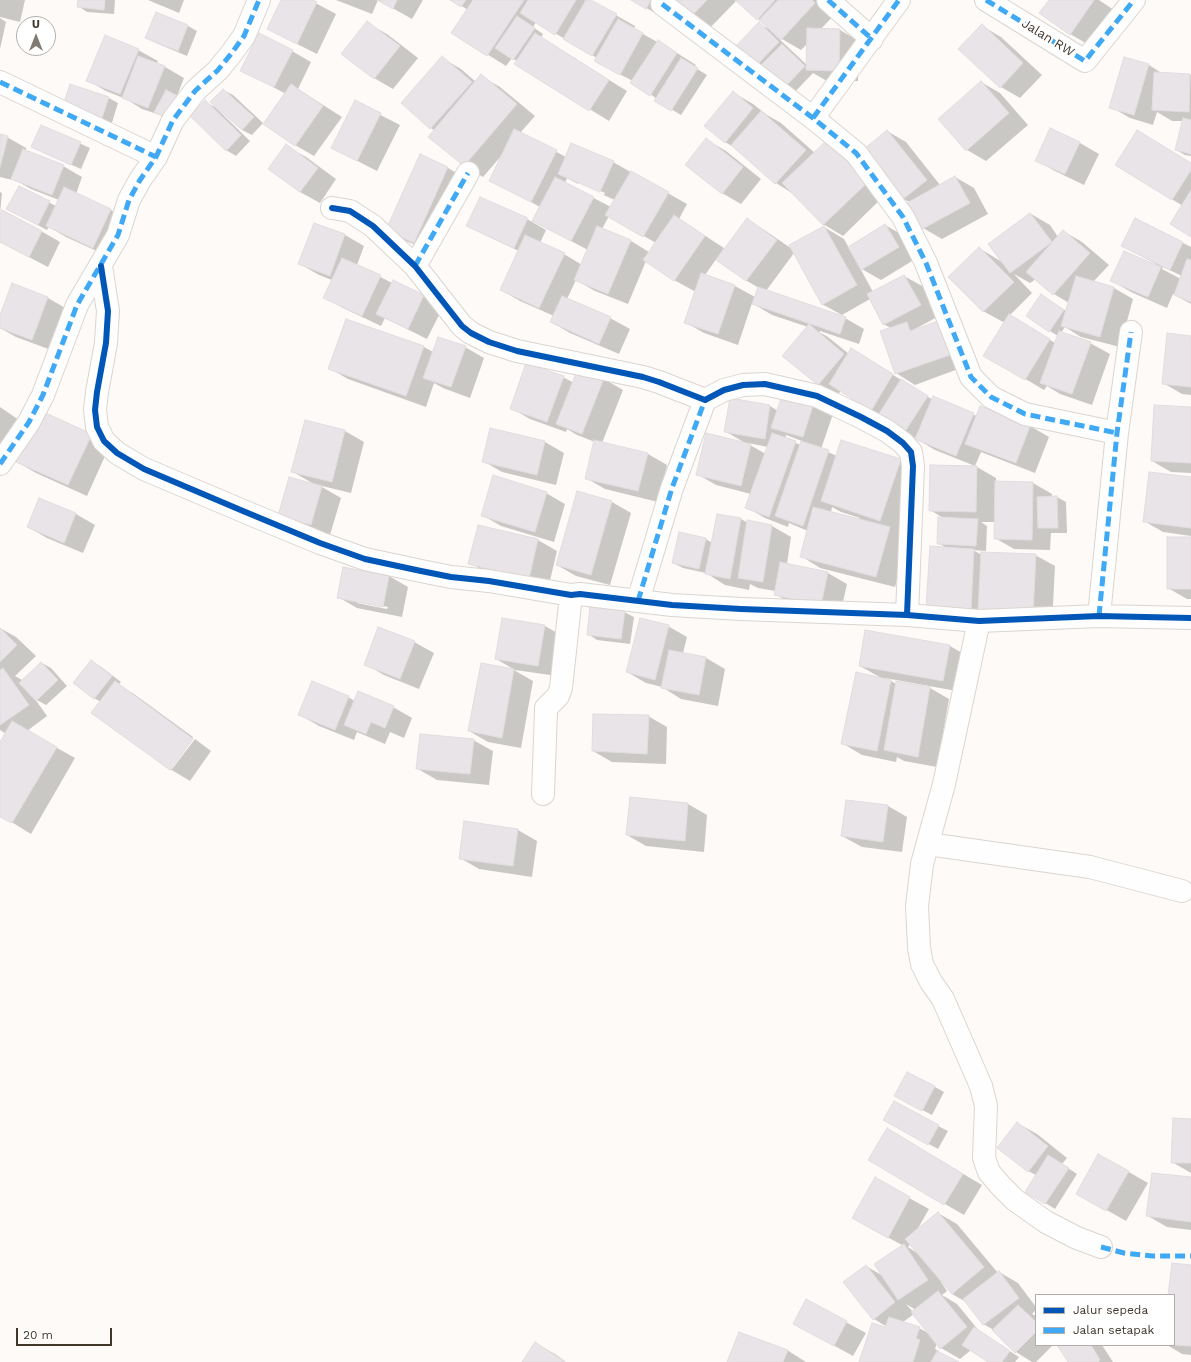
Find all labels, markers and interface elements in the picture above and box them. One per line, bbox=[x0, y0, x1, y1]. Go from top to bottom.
north arrow bbox=[16, 16, 56, 56]
street label: Jalan RW bbox=[1019, 16, 1077, 60]
text: U bbox=[32, 18, 40, 31]
legend bbox=[1035, 1294, 1175, 1346]
text: Jalur sepeda bbox=[1073, 1303, 1148, 1317]
scale bar bbox=[18, 1320, 114, 1346]
text: Jalan setapak bbox=[1073, 1323, 1154, 1337]
text: 20 m bbox=[23, 1328, 53, 1342]

